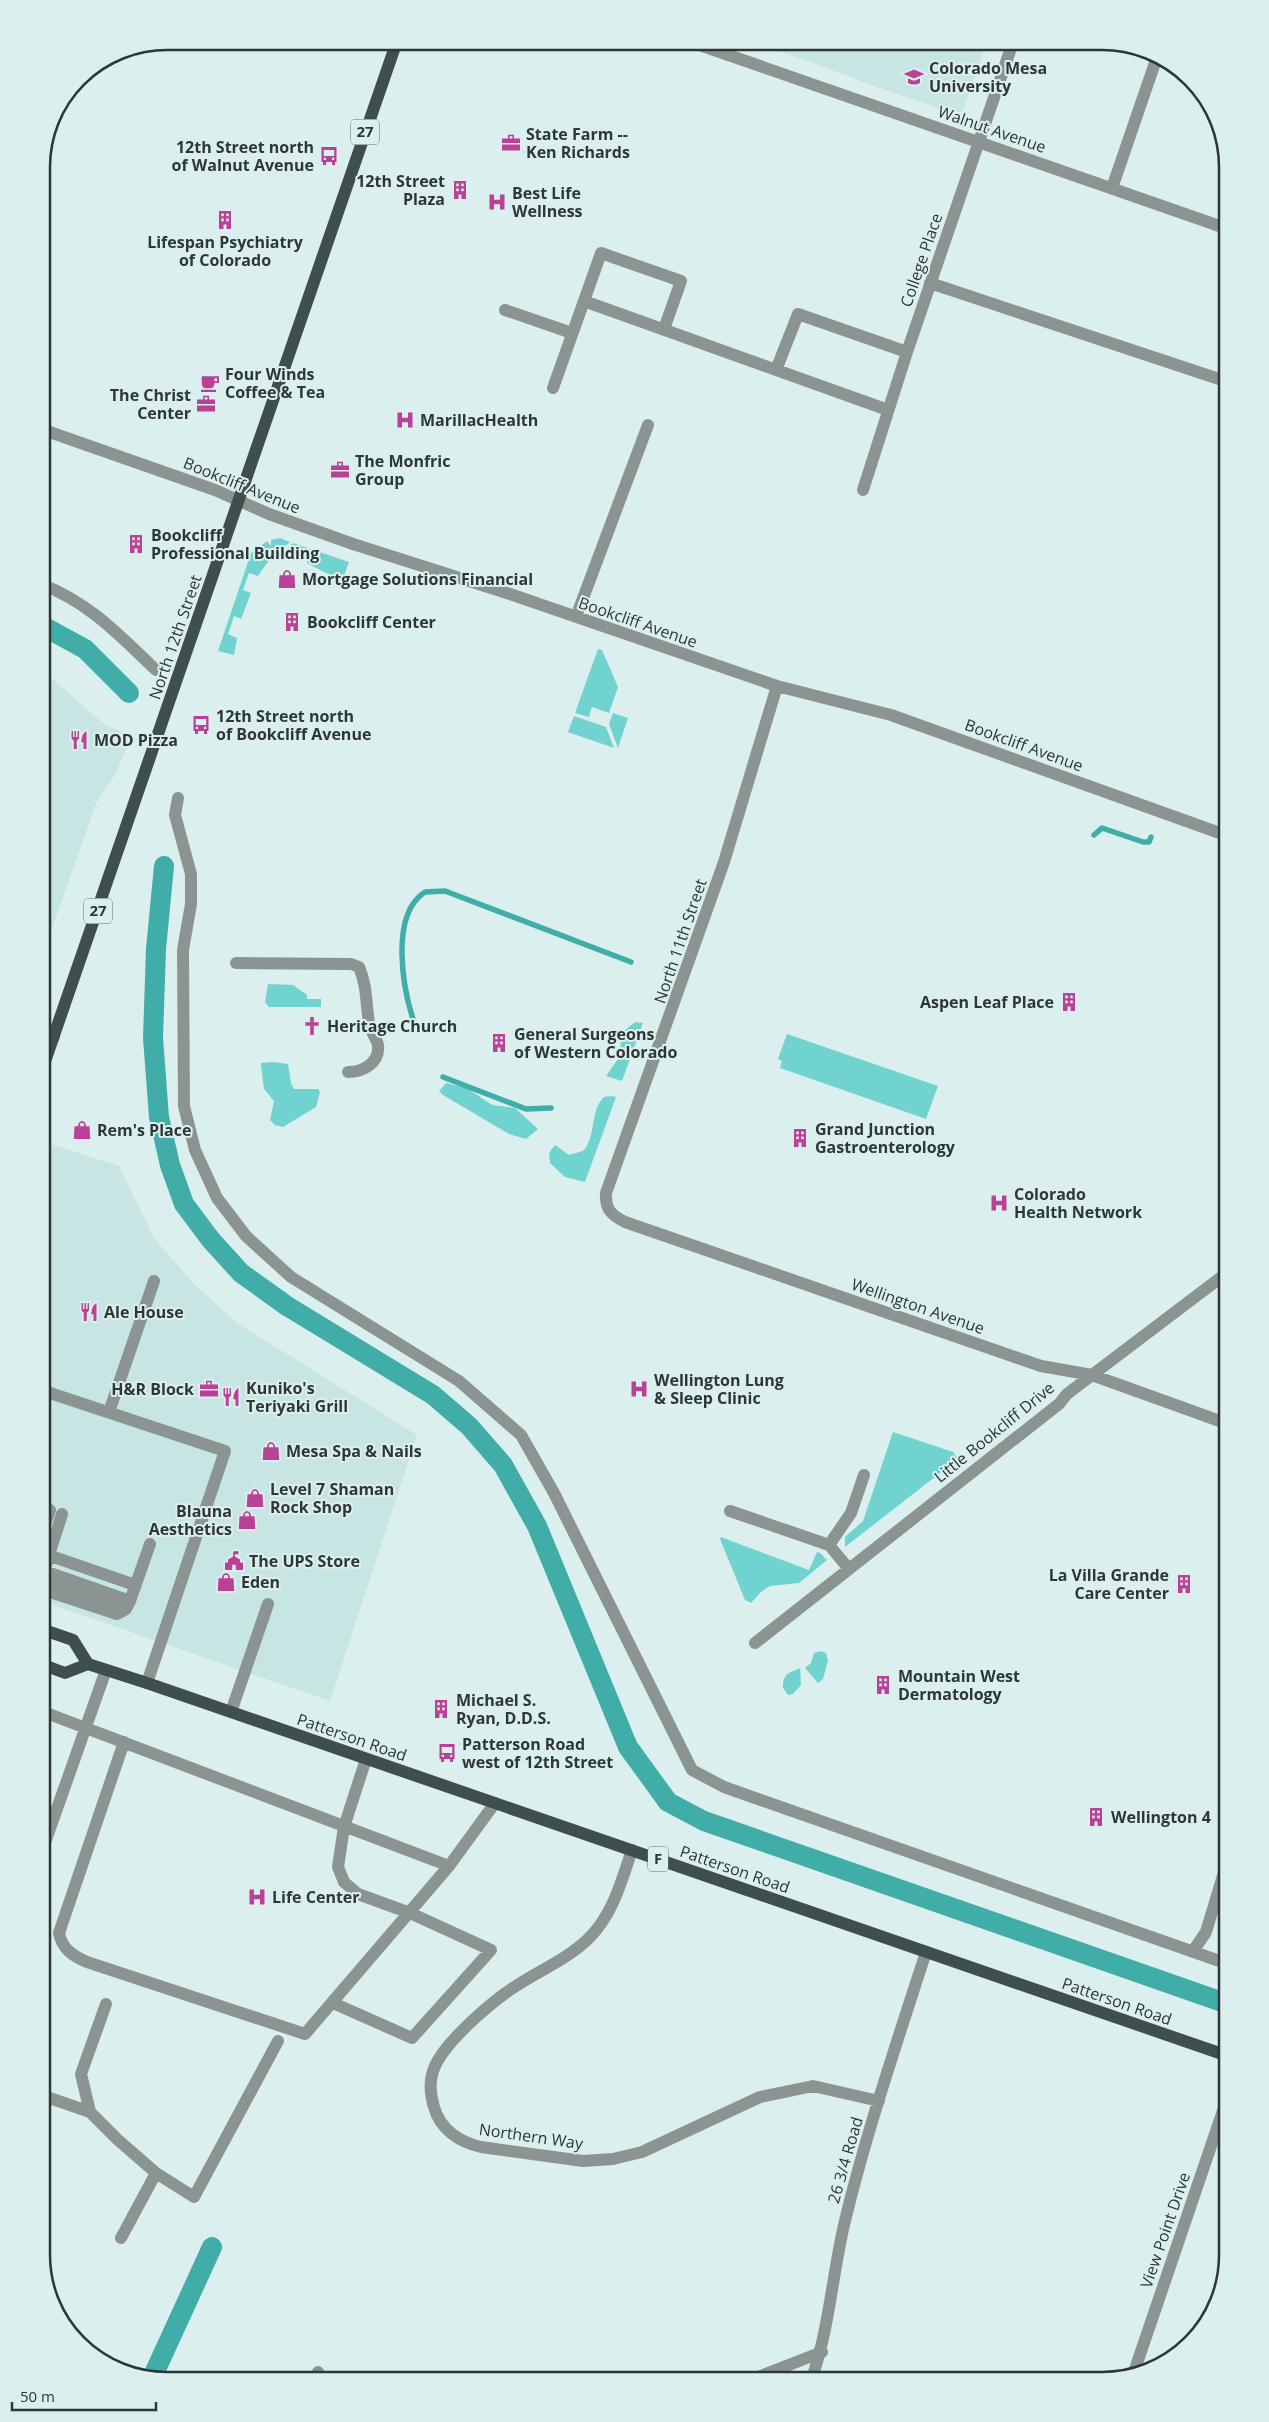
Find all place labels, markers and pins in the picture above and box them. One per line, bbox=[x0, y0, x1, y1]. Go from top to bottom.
place label: Colorado Mesa University bbox=[929, 57, 1047, 97]
school or university icon: Colorado Mesa University bbox=[903, 66, 925, 88]
place label: State Farm -- Ken Richards bbox=[526, 123, 630, 163]
office icon: State Farm -- Ken Richards bbox=[500, 132, 522, 154]
place label: 12th Street north of Walnut Avenue bbox=[172, 136, 314, 176]
bus stop icon: 12th Street north of Walnut Avenue bbox=[318, 145, 340, 167]
place label: 12th Street Plaza bbox=[356, 170, 445, 210]
building icon: 12th Street Plaza bbox=[449, 179, 471, 201]
place label: Best Life Wellness bbox=[512, 182, 583, 222]
hospital icon: Best Life Wellness bbox=[486, 191, 508, 213]
building icon: Lifespan Psychiatry of Colorado bbox=[214, 209, 236, 231]
place label: Lifespan Psychiatry of Colorado bbox=[147, 231, 304, 271]
place label: Four Winds Coffee & Tea bbox=[225, 363, 325, 403]
cafe icon: Four Winds Coffee & Tea bbox=[199, 372, 221, 394]
place label: The Christ Center bbox=[110, 384, 191, 424]
office icon: The Christ Center bbox=[195, 393, 217, 415]
hospital icon: MarillacHealth bbox=[394, 409, 416, 431]
place label: MarillacHealth bbox=[420, 409, 538, 431]
place label: The Monfric Group bbox=[355, 450, 450, 490]
office icon: The Monfric Group bbox=[329, 459, 351, 481]
place label: Bookcliff Professional Building bbox=[151, 524, 319, 564]
building icon: Bookcliff Professional Building bbox=[125, 533, 147, 555]
shop icon: Mortgage Solutions Financial bbox=[276, 568, 298, 590]
place label: Mortgage Solutions Financial bbox=[302, 568, 533, 590]
building icon: Bookcliff Center bbox=[281, 611, 303, 633]
place label: Bookcliff Center bbox=[307, 611, 436, 633]
place label: 12th Street north of Bookcliff Avenue bbox=[216, 705, 371, 745]
bus stop icon: 12th Street north of Bookcliff Avenue bbox=[190, 714, 212, 736]
restaurant icon: MOD Pizza bbox=[68, 729, 90, 751]
place label: MOD Pizza bbox=[94, 729, 178, 751]
place label: Aspen Leaf Place bbox=[920, 991, 1054, 1013]
building icon: Aspen Leaf Place bbox=[1058, 991, 1080, 1013]
church icon: Heritage Church bbox=[301, 1015, 323, 1037]
place label: Heritage Church bbox=[327, 1015, 457, 1037]
place label: General Surgeons of Western Colorado bbox=[514, 1023, 677, 1063]
building icon: General Surgeons of Western Colorado bbox=[488, 1032, 510, 1054]
place label: Grand Junction Gastroenterology bbox=[815, 1118, 956, 1158]
shop icon: Rem's Place bbox=[71, 1119, 93, 1141]
place label: Rem's Place bbox=[97, 1119, 191, 1141]
building icon: Grand Junction Gastroenterology bbox=[789, 1127, 811, 1149]
place label: Colorado Health Network bbox=[1014, 1183, 1142, 1223]
hospital icon: Colorado Health Network bbox=[988, 1192, 1010, 1214]
restaurant icon: Ale House bbox=[78, 1301, 100, 1323]
place label: Ale House bbox=[104, 1301, 184, 1323]
place label: Wellington Lung & Sleep Clinic bbox=[654, 1369, 784, 1409]
place label: Kuniko's Teriyaki Grill bbox=[246, 1377, 348, 1417]
place label: H&R Block bbox=[111, 1378, 194, 1400]
office icon: H&R Block bbox=[198, 1378, 220, 1400]
hospital icon: Wellington Lung & Sleep Clinic bbox=[628, 1378, 650, 1400]
restaurant icon: Kuniko's Teriyaki Grill bbox=[220, 1386, 242, 1408]
shop icon: Mesa Spa & Nails bbox=[260, 1440, 282, 1462]
place label: Mesa Spa & Nails bbox=[286, 1440, 422, 1462]
place label: Level 7 Shaman Rock Shop bbox=[270, 1478, 394, 1518]
shop icon: Level 7 Shaman Rock Shop bbox=[244, 1487, 266, 1509]
place label: Blauna Aesthetics bbox=[149, 1500, 232, 1540]
shop icon: Blauna Aesthetics bbox=[236, 1509, 258, 1531]
public building icon: The UPS Store bbox=[223, 1550, 245, 1572]
place label: The UPS Store bbox=[249, 1550, 360, 1572]
place label: La Villa Grande Care Center bbox=[1049, 1564, 1169, 1604]
shop icon: Eden bbox=[215, 1571, 237, 1593]
place label: Eden bbox=[241, 1571, 280, 1593]
building icon: La Villa Grande Care Center bbox=[1173, 1573, 1195, 1595]
place label: Mountain West Dermatology bbox=[898, 1665, 1020, 1705]
building icon: Mountain West Dermatology bbox=[872, 1674, 894, 1696]
place label: Michael S. Ryan, D.D.S. bbox=[456, 1689, 551, 1729]
building icon: Michael S. Ryan, D.D.S. bbox=[430, 1698, 452, 1720]
place label: Patterson Road west of 12th Street bbox=[462, 1733, 613, 1773]
bus stop icon: Patterson Road west of 12th Street bbox=[436, 1742, 458, 1764]
building icon: Wellington 4 bbox=[1085, 1806, 1107, 1828]
place label: Wellington 4 bbox=[1111, 1806, 1211, 1828]
hospital icon: Life Center bbox=[246, 1886, 268, 1908]
place label: Life Center bbox=[272, 1886, 360, 1908]

